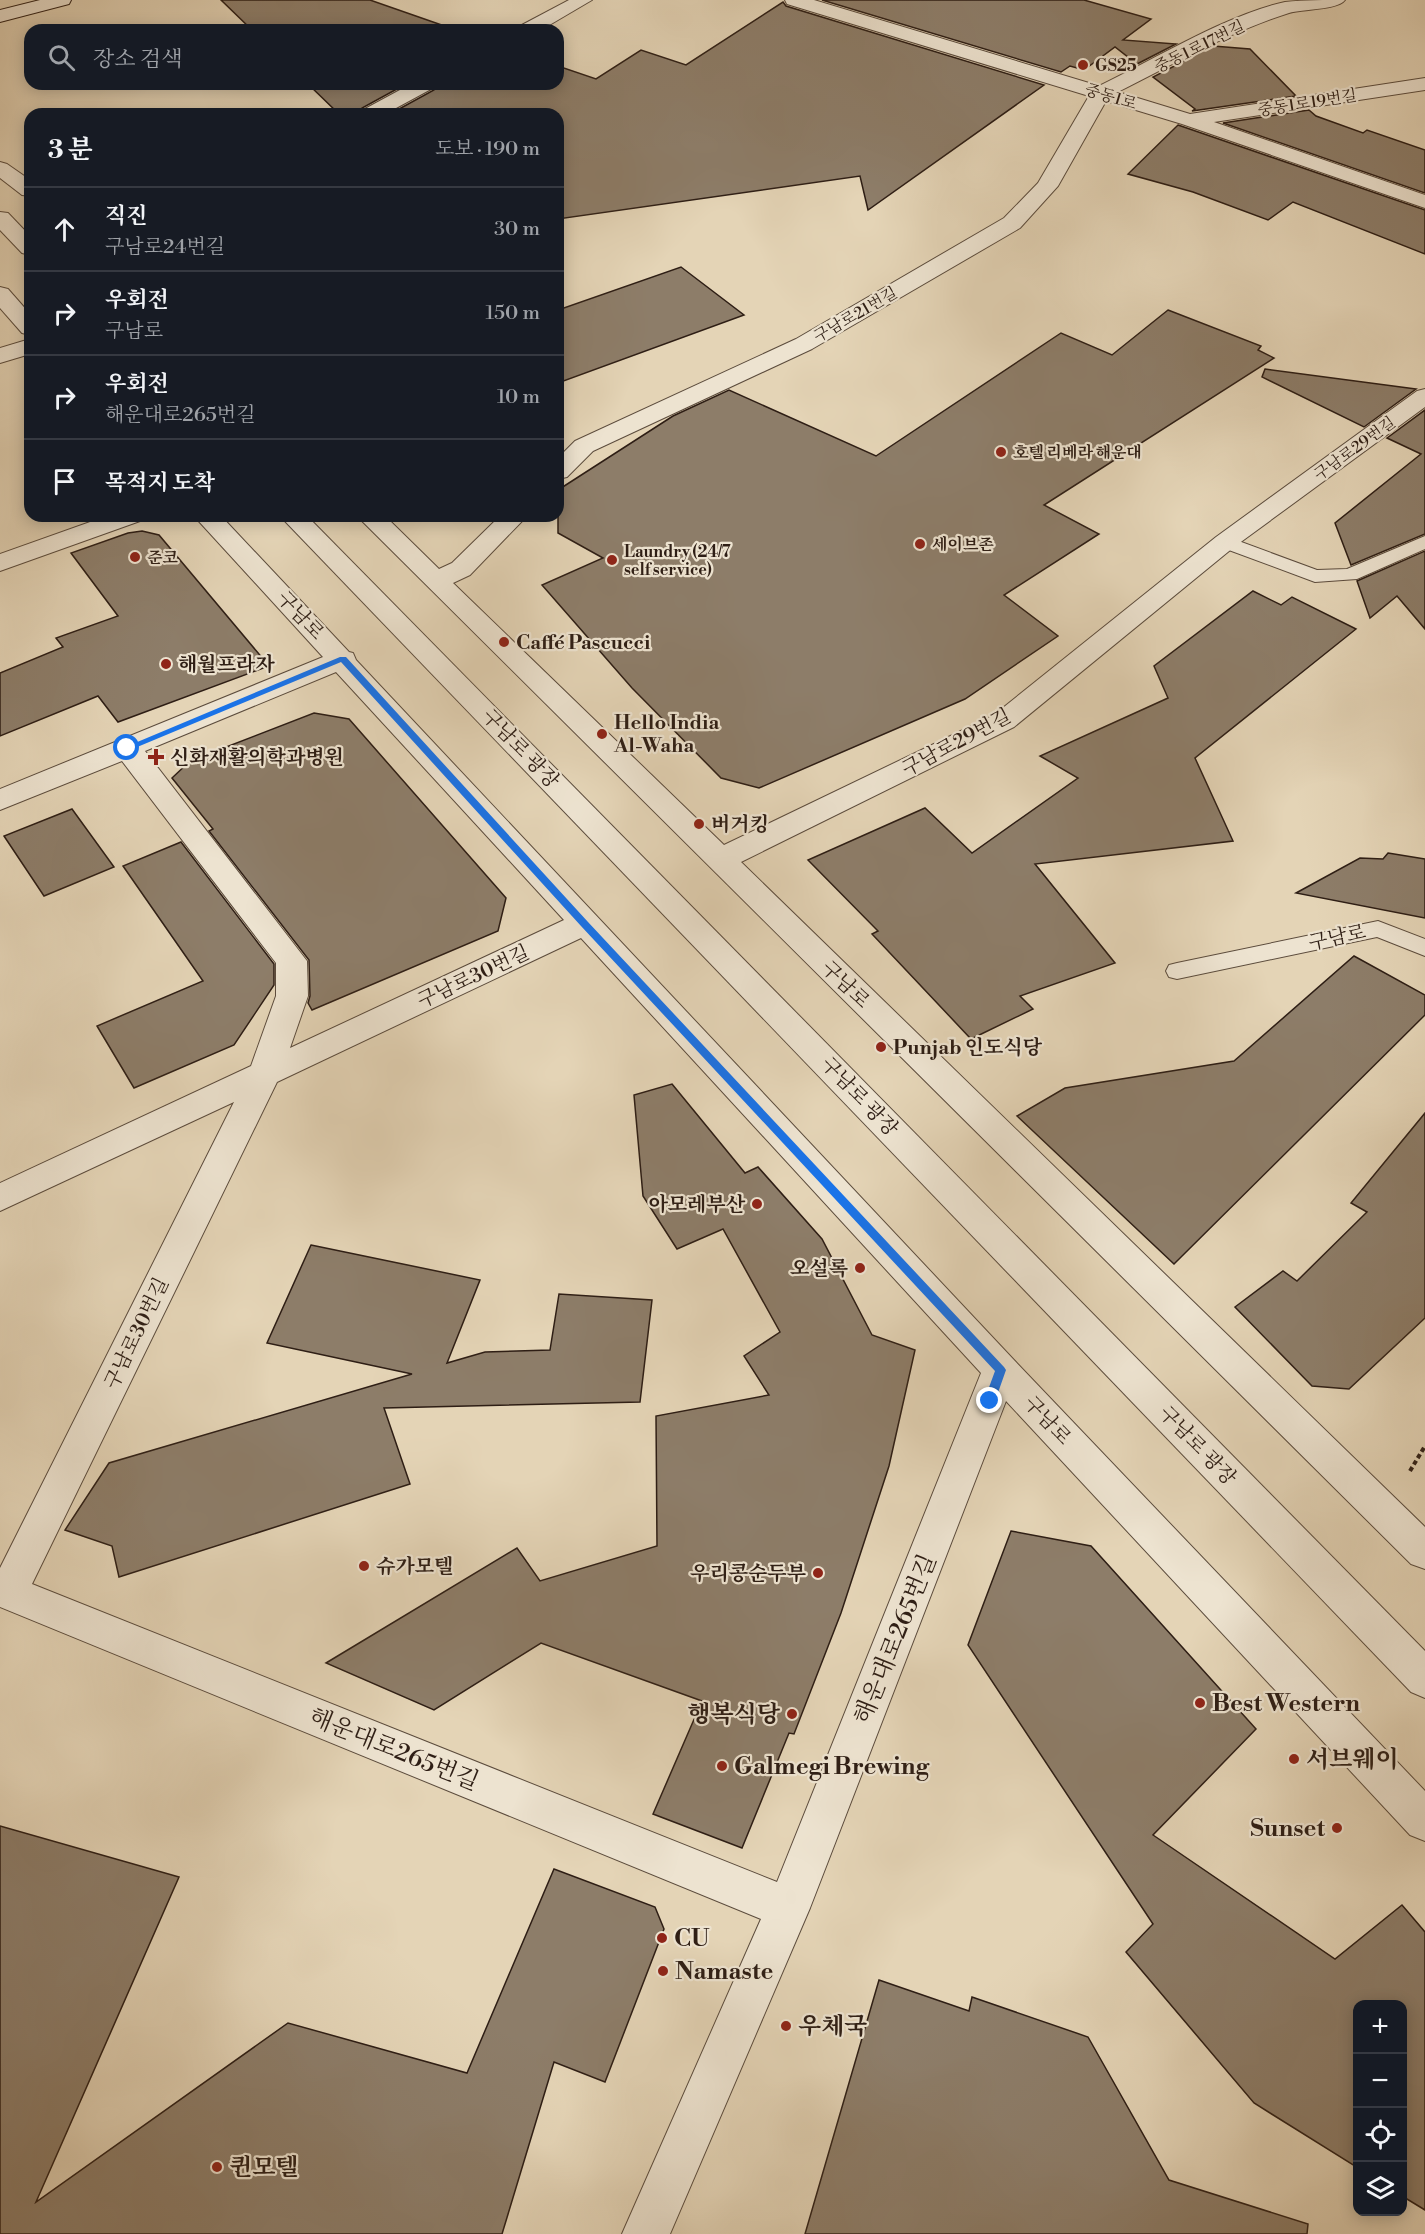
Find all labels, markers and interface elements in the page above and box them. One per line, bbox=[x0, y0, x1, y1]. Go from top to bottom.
street label: 중동1로17번길 bbox=[1151, 16, 1248, 77]
search box bbox=[24, 24, 564, 90]
icon: search bbox=[45, 41, 78, 74]
text: 장소 검색 bbox=[93, 46, 183, 73]
place label: GS25 bbox=[1095, 56, 1137, 76]
marker: GS25 bbox=[1076, 58, 1090, 72]
street label: 중동1로 bbox=[1082, 80, 1140, 114]
street label: 중동1로19번길 bbox=[1256, 85, 1358, 121]
text: 3 분 bbox=[48, 134, 93, 166]
text: 도보 · 190 m bbox=[435, 137, 540, 162]
text: 직진 bbox=[105, 203, 148, 230]
icon: ahead bbox=[48, 213, 81, 246]
text: 30 m bbox=[494, 217, 540, 242]
text: 구남로24번길 bbox=[105, 235, 225, 260]
street label: 구남로21번길 bbox=[810, 283, 901, 347]
text: 우회전 bbox=[105, 287, 169, 314]
icon: right bbox=[48, 297, 81, 330]
text: 150 m bbox=[485, 301, 540, 326]
text: 구남로 bbox=[105, 319, 163, 344]
text: 우회전 bbox=[105, 371, 169, 398]
icon: right bbox=[48, 381, 81, 414]
text: 10 m bbox=[497, 385, 540, 410]
text: 해운대로265번길 bbox=[105, 403, 255, 428]
street label: 구남로29번길 bbox=[1310, 412, 1399, 485]
place label: 호텔 리베라 해운대 bbox=[1013, 443, 1142, 463]
marker: 호텔 리베라 해운대 bbox=[994, 445, 1008, 459]
icon: arrive bbox=[48, 465, 81, 498]
text: 목적지 도착 bbox=[105, 470, 215, 497]
place label: 세이브존 bbox=[932, 535, 994, 555]
marker: 세이브존 bbox=[913, 537, 927, 551]
place label: Laundry (24/7 self service) bbox=[624, 542, 731, 580]
place label: 준코 bbox=[147, 548, 178, 568]
marker: 준코 bbox=[128, 550, 142, 564]
marker: Laundry (24/7 self service) bbox=[605, 553, 619, 567]
street label: 구남로 bbox=[271, 586, 329, 646]
place label: Caffé Pascucci bbox=[516, 631, 651, 656]
marker: Caffé Pascucci bbox=[497, 635, 511, 649]
place label: 해월프라자 bbox=[178, 653, 275, 678]
marker: 해월프라자 bbox=[159, 657, 173, 671]
street label: 구남로 광장 bbox=[476, 704, 564, 794]
street label: 구남로29번길 bbox=[898, 704, 1016, 783]
place label: Hello India Al-Waha bbox=[613, 711, 719, 759]
marker: Hello India Al-Waha bbox=[595, 727, 609, 741]
route start bbox=[113, 734, 139, 760]
place label: 신화재활의학과병원 bbox=[170, 746, 344, 771]
marker: 신화재활의학과병원 bbox=[147, 748, 165, 766]
place label: 버거킹 bbox=[711, 813, 769, 838]
marker: 버거킹 bbox=[692, 817, 706, 831]
street label: 구남로 bbox=[1306, 920, 1368, 957]
street label: 구남로30번길 bbox=[414, 940, 534, 1014]
street label: 구남로 bbox=[815, 956, 874, 1014]
place label: Punjab 인도식당 bbox=[893, 1036, 1043, 1061]
marker: Punjab 인도식당 bbox=[874, 1040, 888, 1054]
street label: 구남로 광장 bbox=[815, 1052, 903, 1142]
place label: 아모레부산 bbox=[648, 1193, 746, 1218]
marker: 아모레부산 bbox=[750, 1197, 764, 1211]
place label: 오설록 bbox=[790, 1257, 849, 1282]
marker: 오설록 bbox=[853, 1261, 867, 1275]
street label: 구남로30번길 bbox=[100, 1274, 175, 1393]
route end bbox=[976, 1387, 1002, 1413]
street label: 구남로 bbox=[1018, 1391, 1076, 1451]
street label: 구남로 광장 bbox=[1153, 1401, 1241, 1491]
street label: 해운대로265번길 bbox=[848, 1550, 944, 1729]
place label: 슈가모텔 bbox=[376, 1555, 453, 1580]
marker: 슈가모텔 bbox=[357, 1559, 371, 1573]
place label: 우리콩순두부 bbox=[690, 1562, 806, 1587]
marker: 우리콩순두부 bbox=[811, 1566, 825, 1580]
place label: Best Western bbox=[1212, 1689, 1360, 1719]
marker: Best Western bbox=[1193, 1696, 1207, 1710]
place label: 행복식당 bbox=[687, 1700, 781, 1730]
street label: 해운대로265번길 bbox=[304, 1702, 483, 1798]
marker: 행복식당 bbox=[785, 1707, 799, 1721]
place label: 서브웨이 bbox=[1306, 1745, 1399, 1775]
place label: Galmegi Brewing bbox=[734, 1752, 930, 1782]
marker: 서브웨이 bbox=[1287, 1752, 1301, 1766]
marker: Galmegi Brewing bbox=[715, 1759, 729, 1773]
place label: Sunset bbox=[1250, 1814, 1325, 1844]
marker: Sunset bbox=[1330, 1821, 1344, 1835]
place label: CU bbox=[674, 1924, 710, 1954]
marker: CU bbox=[655, 1931, 669, 1945]
place label: Namaste bbox=[675, 1957, 773, 1987]
marker: Namaste bbox=[656, 1964, 670, 1978]
map controls bbox=[1353, 2000, 1407, 2216]
button: + bbox=[1353, 2000, 1407, 2054]
place label: 우체국 bbox=[798, 2012, 868, 2042]
marker: 우체국 bbox=[779, 2019, 793, 2033]
button: − bbox=[1353, 2054, 1407, 2108]
button: locate bbox=[1353, 2108, 1407, 2162]
place label: 퀸모텔 bbox=[229, 2153, 299, 2183]
marker: 퀸모텔 bbox=[210, 2160, 224, 2174]
button: layers bbox=[1353, 2162, 1407, 2216]

